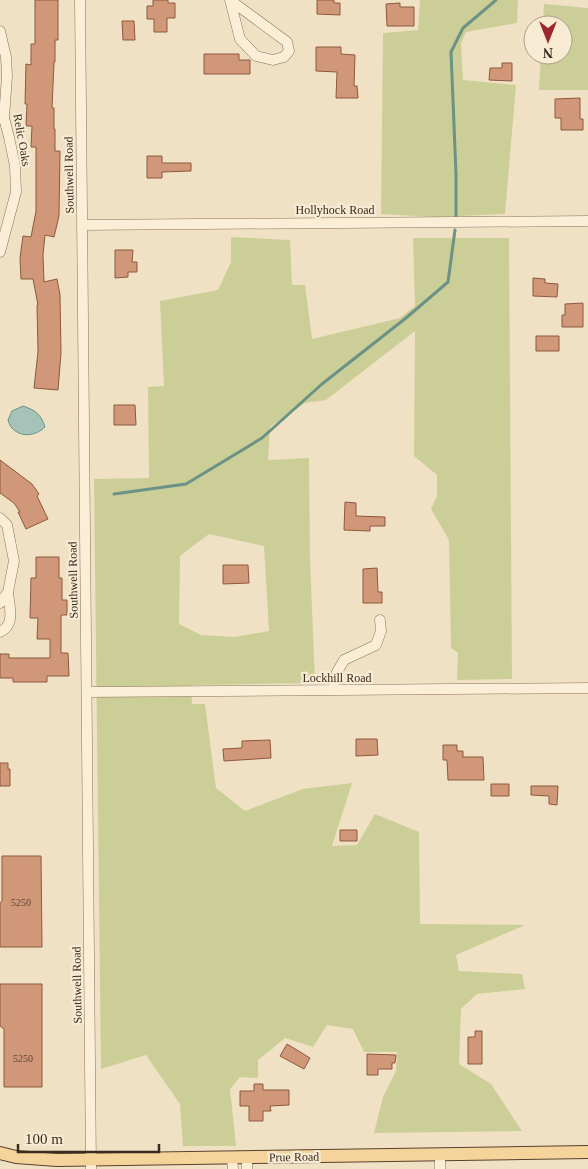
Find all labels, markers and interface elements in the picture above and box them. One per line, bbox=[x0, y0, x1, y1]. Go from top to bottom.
north arrow bbox=[523, 15, 573, 65]
text: N bbox=[543, 45, 553, 60]
street label: Relic Oaks bbox=[11, 113, 34, 168]
street label: Southwell Road bbox=[61, 136, 77, 214]
street label: Hollyhock Road bbox=[296, 203, 375, 217]
street label: Southwell Road bbox=[65, 541, 81, 619]
street label: Lockhill Road bbox=[303, 671, 372, 685]
house number: 5250 bbox=[11, 897, 31, 908]
street label: Southwell Road bbox=[69, 946, 85, 1024]
house number: 5250 bbox=[13, 1053, 33, 1064]
scale bar bbox=[18, 1122, 159, 1154]
text: 100 m bbox=[25, 1131, 63, 1147]
street label: Prue Road bbox=[269, 1150, 319, 1164]

